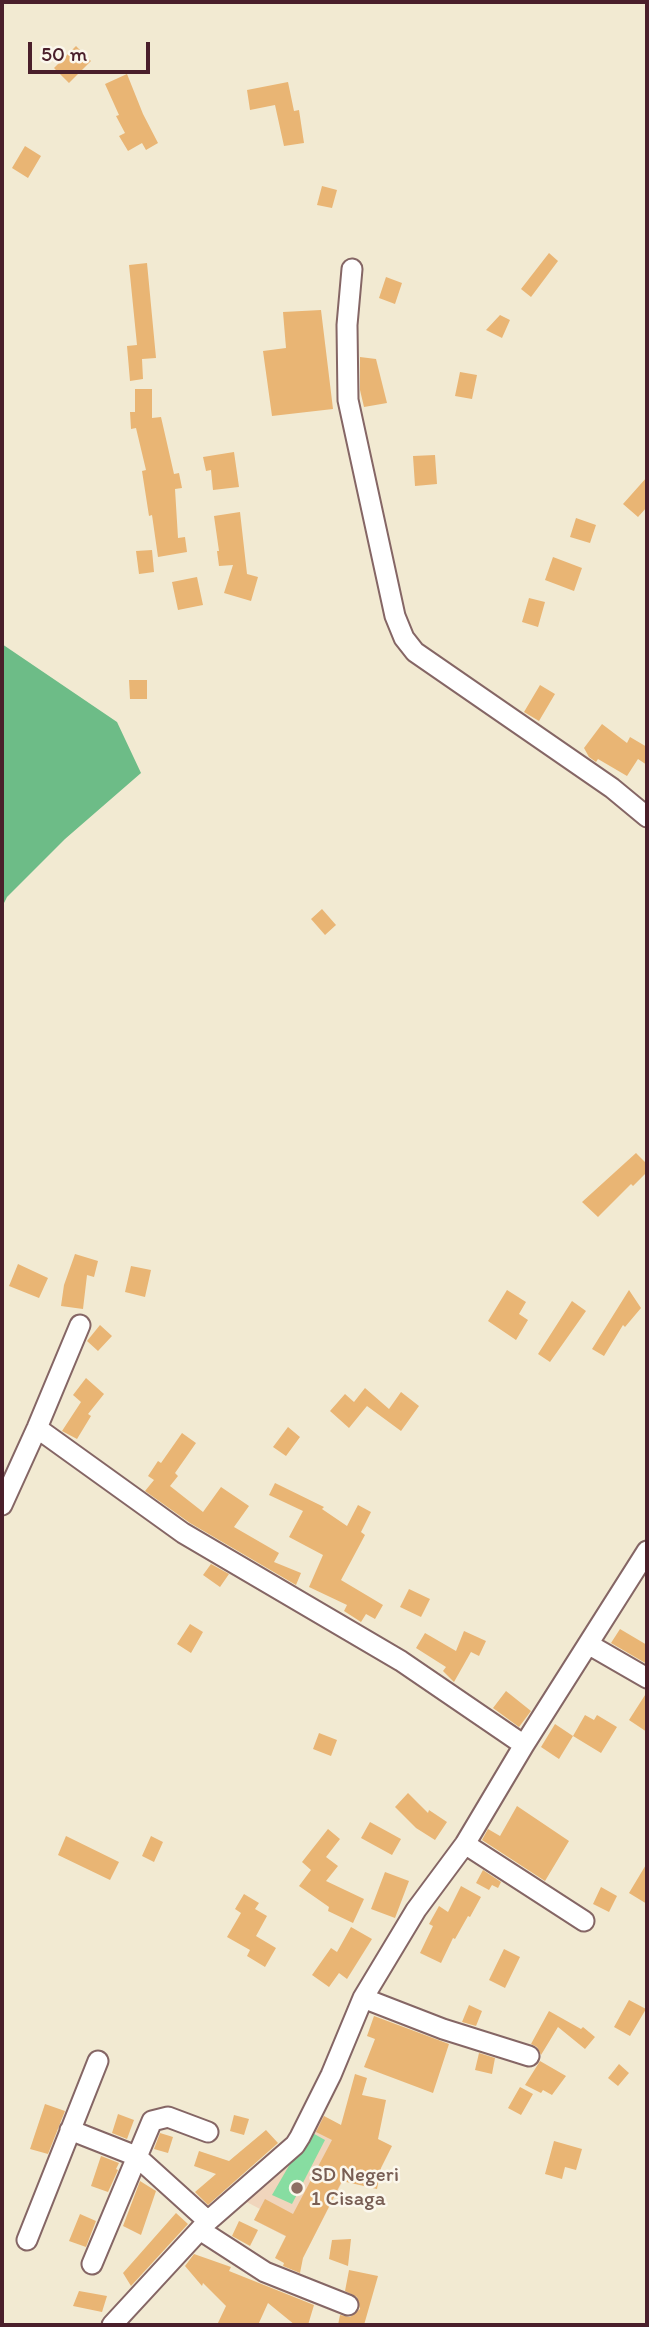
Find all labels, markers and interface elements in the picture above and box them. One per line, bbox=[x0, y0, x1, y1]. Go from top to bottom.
scale bar bbox=[32, 28, 154, 72]
text: 50 m bbox=[41, 41, 87, 66]
place label: SD Negeri 1 Cisaga bbox=[311, 2163, 399, 2213]
marker: SD Negeri 1 Cisaga bbox=[289, 2180, 305, 2196]

